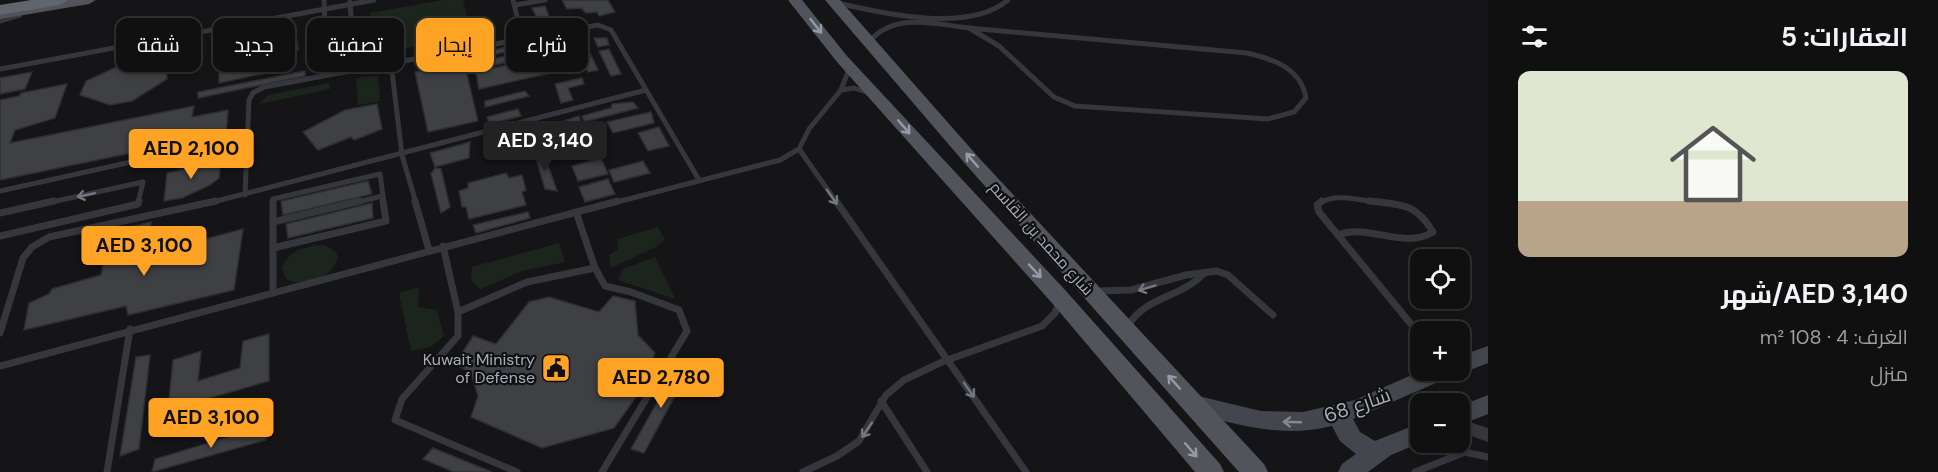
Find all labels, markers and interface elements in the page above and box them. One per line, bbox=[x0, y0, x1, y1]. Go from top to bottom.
chip: شقة bbox=[116, 18, 201, 72]
chip: جديد bbox=[213, 18, 295, 72]
chip: تصفية bbox=[307, 18, 404, 72]
chip: إيجار bbox=[416, 18, 494, 72]
chip: شراء bbox=[506, 18, 588, 72]
one-way arrow bbox=[809, 18, 822, 34]
icon: filters bbox=[1518, 20, 1551, 53]
text: العقارات: 5 bbox=[1781, 20, 1908, 54]
icon: home bbox=[1659, 110, 1767, 218]
one-way arrow bbox=[897, 119, 911, 134]
pin: AED 3,140 bbox=[476, 121, 614, 172]
text: AED 3,140 bbox=[497, 127, 593, 153]
pin: AED 2,100 bbox=[122, 129, 260, 180]
text: AED 2,100 bbox=[143, 135, 239, 161]
one-way arrow bbox=[965, 153, 979, 168]
street label: شارع محمد بن القاسم bbox=[984, 177, 1098, 300]
one-way arrow bbox=[826, 188, 838, 204]
one-way arrow bbox=[77, 189, 96, 201]
pin: AED 3,100 bbox=[75, 226, 213, 277]
text: AED 3,100 bbox=[95, 232, 193, 258]
map controls bbox=[1410, 249, 1470, 453]
button: locate bbox=[1410, 249, 1470, 309]
one-way arrow bbox=[1028, 263, 1042, 278]
text: AED 3,140/شهر bbox=[1721, 277, 1908, 311]
one-way arrow bbox=[1138, 283, 1157, 294]
button: + bbox=[1410, 321, 1470, 381]
text: الغرف: 4 · 108 m² bbox=[1760, 324, 1908, 350]
place label: Kuwait Ministry of Defense bbox=[423, 349, 535, 388]
public building icon: Kuwait Ministry of Defense bbox=[540, 352, 572, 384]
pin: AED 2,780 bbox=[592, 358, 730, 409]
text: منزل bbox=[1870, 361, 1908, 387]
text: AED 2,780 bbox=[612, 364, 710, 390]
one-way arrow bbox=[1167, 375, 1181, 390]
one-way arrow bbox=[963, 382, 975, 398]
street label: شارع 68 bbox=[1320, 382, 1394, 429]
button: − bbox=[1410, 393, 1470, 453]
pin: AED 3,100 bbox=[142, 398, 280, 449]
text: AED 3,100 bbox=[162, 404, 260, 430]
one-way arrow bbox=[1282, 416, 1302, 427]
one-way arrow bbox=[860, 421, 872, 438]
one-way arrow bbox=[1184, 442, 1198, 457]

